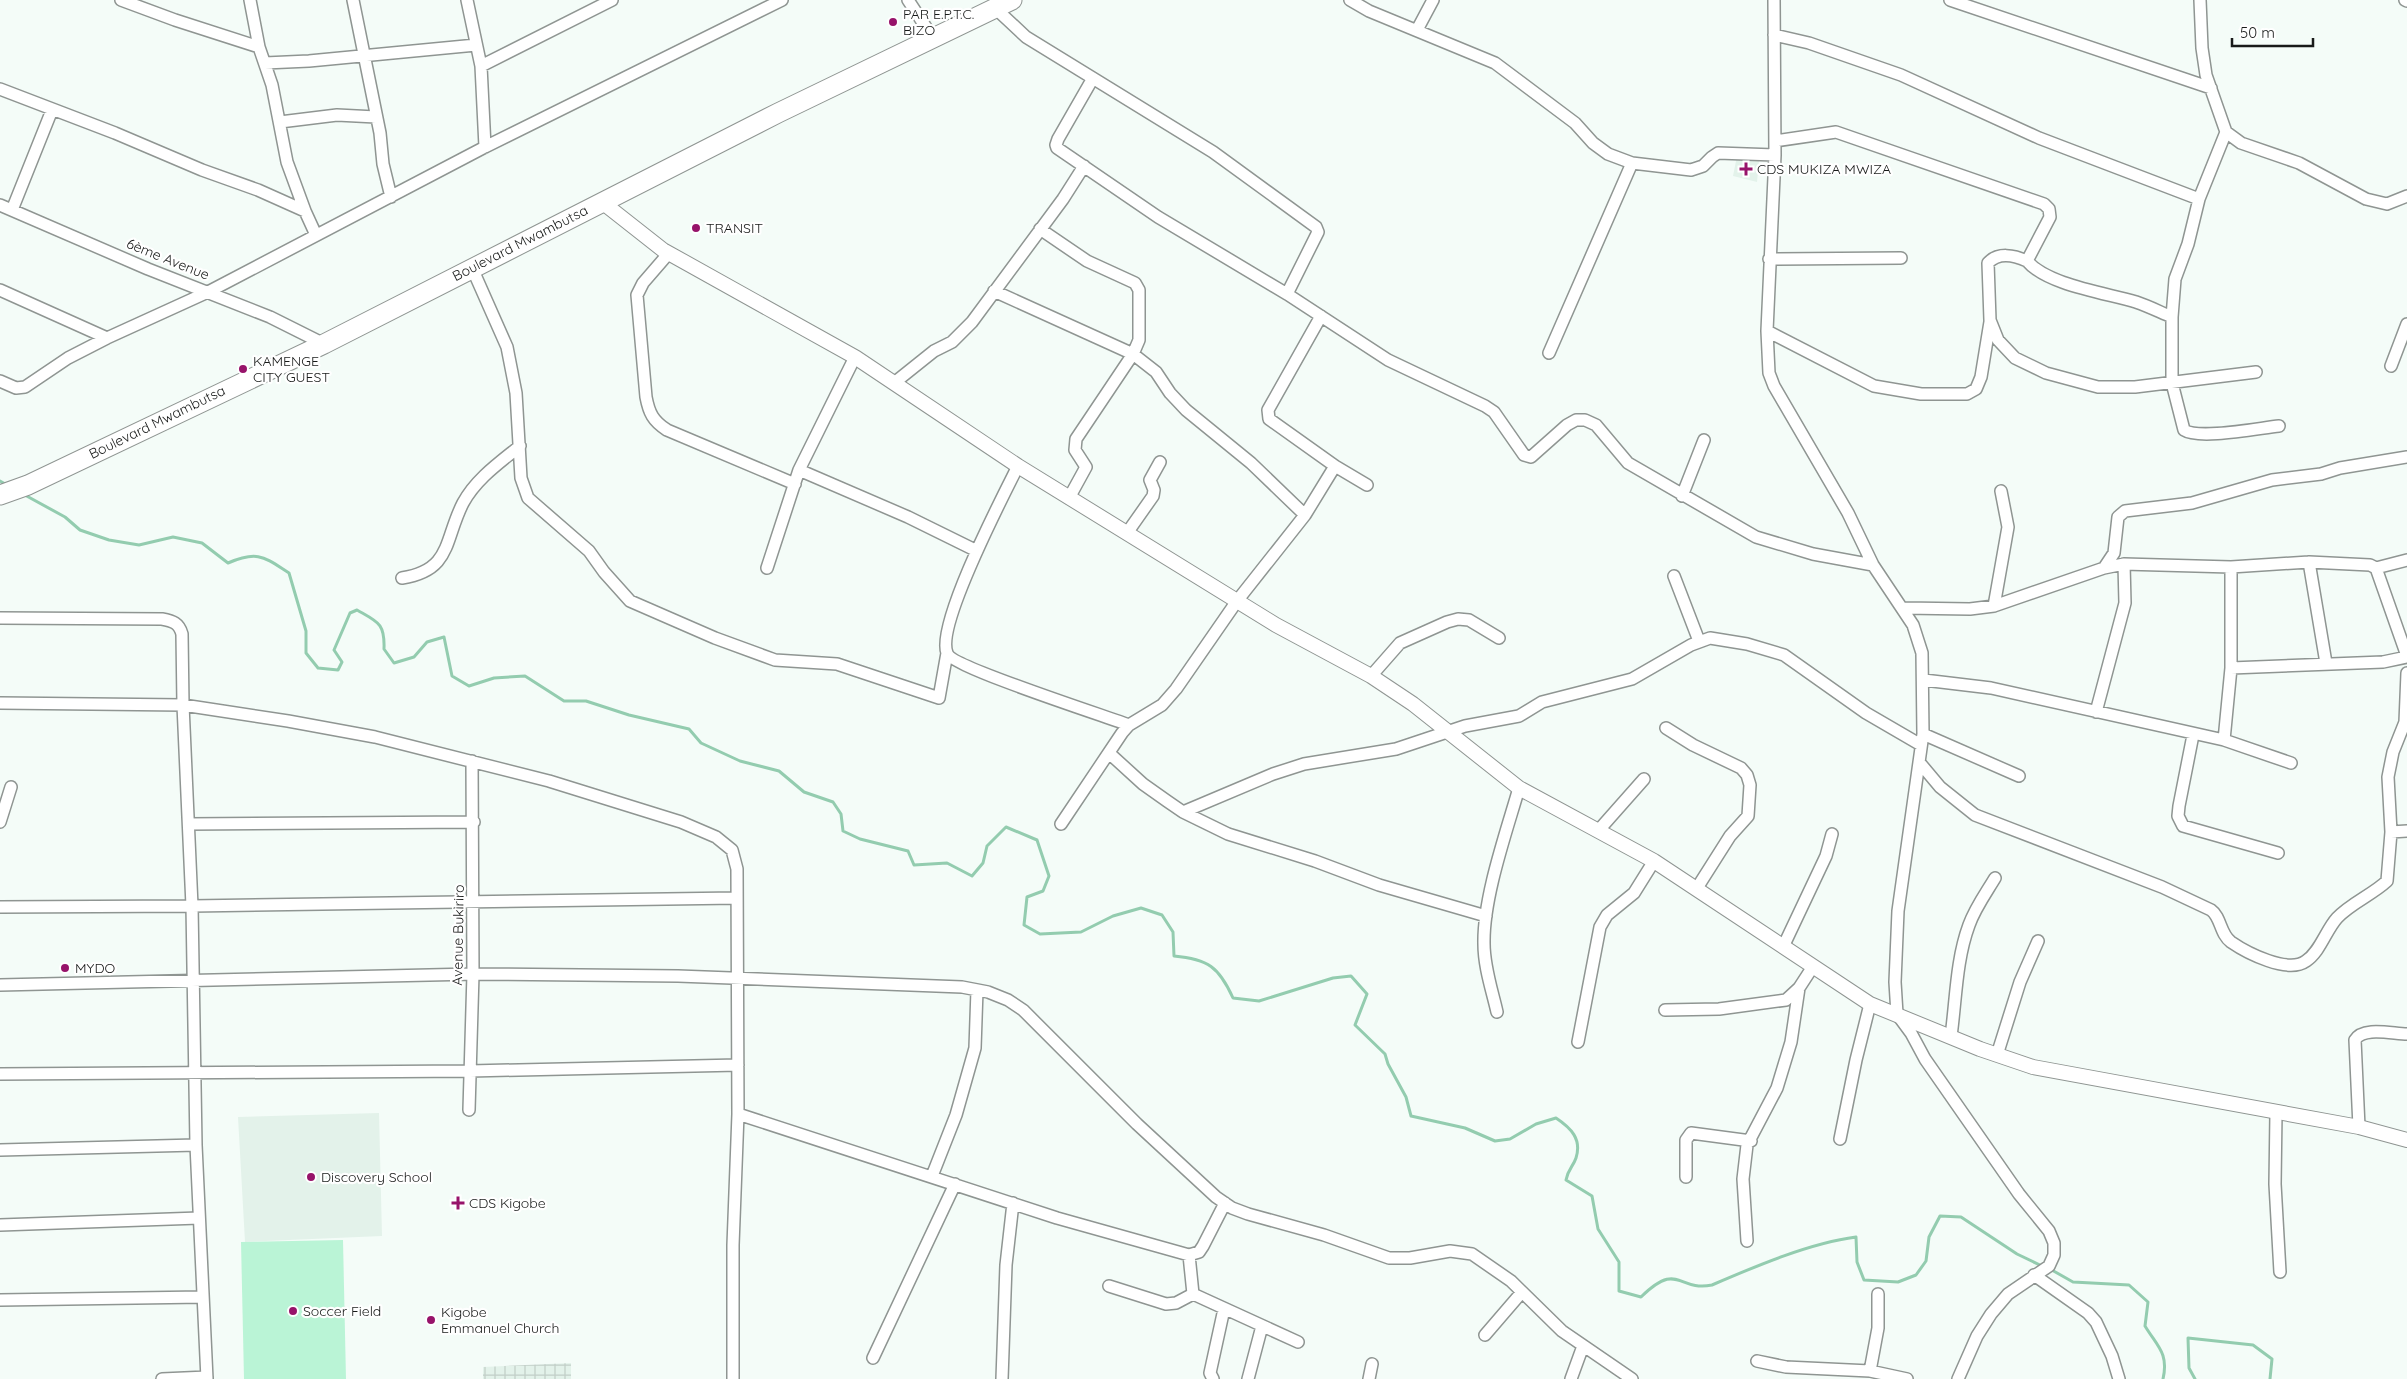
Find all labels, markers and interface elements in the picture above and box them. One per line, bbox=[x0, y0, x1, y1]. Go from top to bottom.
place label: PAR E.P.T.C. BIZO bbox=[903, 5, 974, 39]
scale bar bbox=[2232, 15, 2313, 47]
marker: PAR E.P.T.C. BIZO bbox=[887, 16, 899, 28]
text: 50 m bbox=[2240, 23, 2275, 42]
place label: CDS MUKIZA MWIZA bbox=[1757, 160, 1891, 178]
marker: CDS MUKIZA MWIZA bbox=[1739, 162, 1753, 176]
street label: Boulevard Mwambutsa bbox=[449, 201, 591, 285]
place label: TRANSIT bbox=[706, 219, 763, 237]
marker: TRANSIT bbox=[690, 222, 702, 234]
street label: 6ème Avenue bbox=[124, 234, 212, 284]
place label: KAMENGE CITY GUEST bbox=[253, 352, 330, 386]
marker: KAMENGE CITY GUEST bbox=[237, 363, 249, 375]
street label: Boulevard Mwambutsa bbox=[86, 381, 228, 463]
street label: Avenue Bukiriro bbox=[448, 884, 468, 986]
place label: MYDO bbox=[75, 959, 115, 977]
marker: MYDO bbox=[59, 962, 71, 974]
place label: Discovery School bbox=[321, 1168, 432, 1186]
marker: Discovery School bbox=[305, 1171, 317, 1183]
place label: CDS Kigobe bbox=[469, 1194, 546, 1212]
marker: CDS Kigobe bbox=[451, 1196, 465, 1210]
place label: Soccer Field bbox=[303, 1302, 381, 1320]
place label: Kigobe Emmanuel Church bbox=[441, 1303, 559, 1337]
marker: Soccer Field bbox=[287, 1305, 299, 1317]
marker: Kigobe Emmanuel Church bbox=[425, 1314, 437, 1326]

